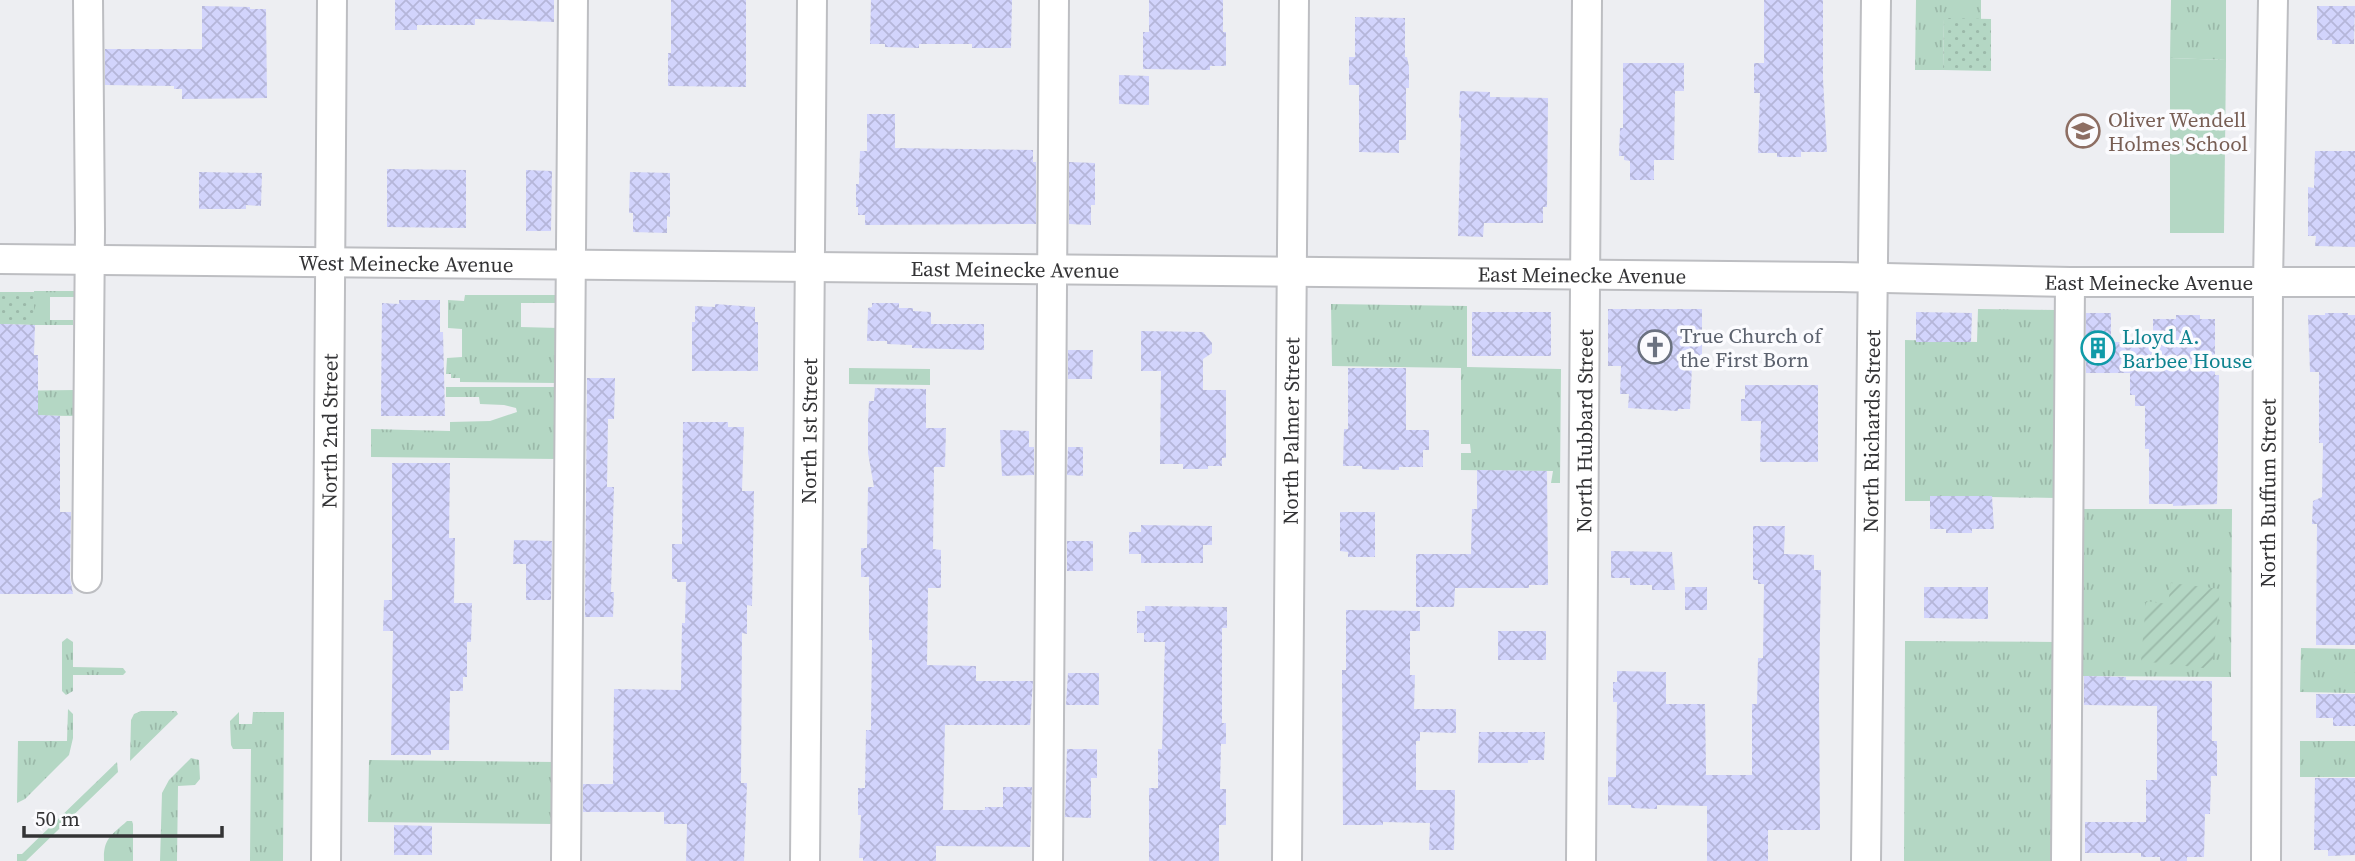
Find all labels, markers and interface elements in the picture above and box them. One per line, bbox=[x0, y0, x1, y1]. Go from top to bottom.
place label: Oliver Wendell Holmes School bbox=[2108, 105, 2248, 158]
school or university icon: Oliver Wendell Holmes School bbox=[2064, 112, 2102, 150]
street label: West Meinecke Avenue bbox=[298, 247, 514, 279]
street label: East Meinecke Avenue bbox=[910, 253, 1120, 284]
street label: East Meinecke Avenue bbox=[1477, 259, 1687, 290]
street label: East Meinecke Avenue bbox=[2044, 267, 2253, 297]
place label: True Church of the First Born bbox=[1680, 321, 1823, 374]
place label: Lloyd A. Barbee House bbox=[2122, 322, 2252, 375]
church icon: True Church of the First Born bbox=[1636, 328, 1674, 366]
street label: North Hubbard Street bbox=[1569, 329, 1599, 533]
street label: North Richards Street bbox=[1855, 329, 1887, 532]
building icon: Lloyd A. Barbee House bbox=[2079, 329, 2117, 367]
street label: North Palmer Street bbox=[1275, 337, 1306, 525]
street label: North 2nd Street bbox=[314, 353, 344, 508]
street label: North 1st Street bbox=[793, 358, 824, 504]
street label: North Buffum Street bbox=[2252, 398, 2282, 588]
scale bar bbox=[24, 794, 222, 838]
text: 50 m bbox=[35, 804, 80, 833]

